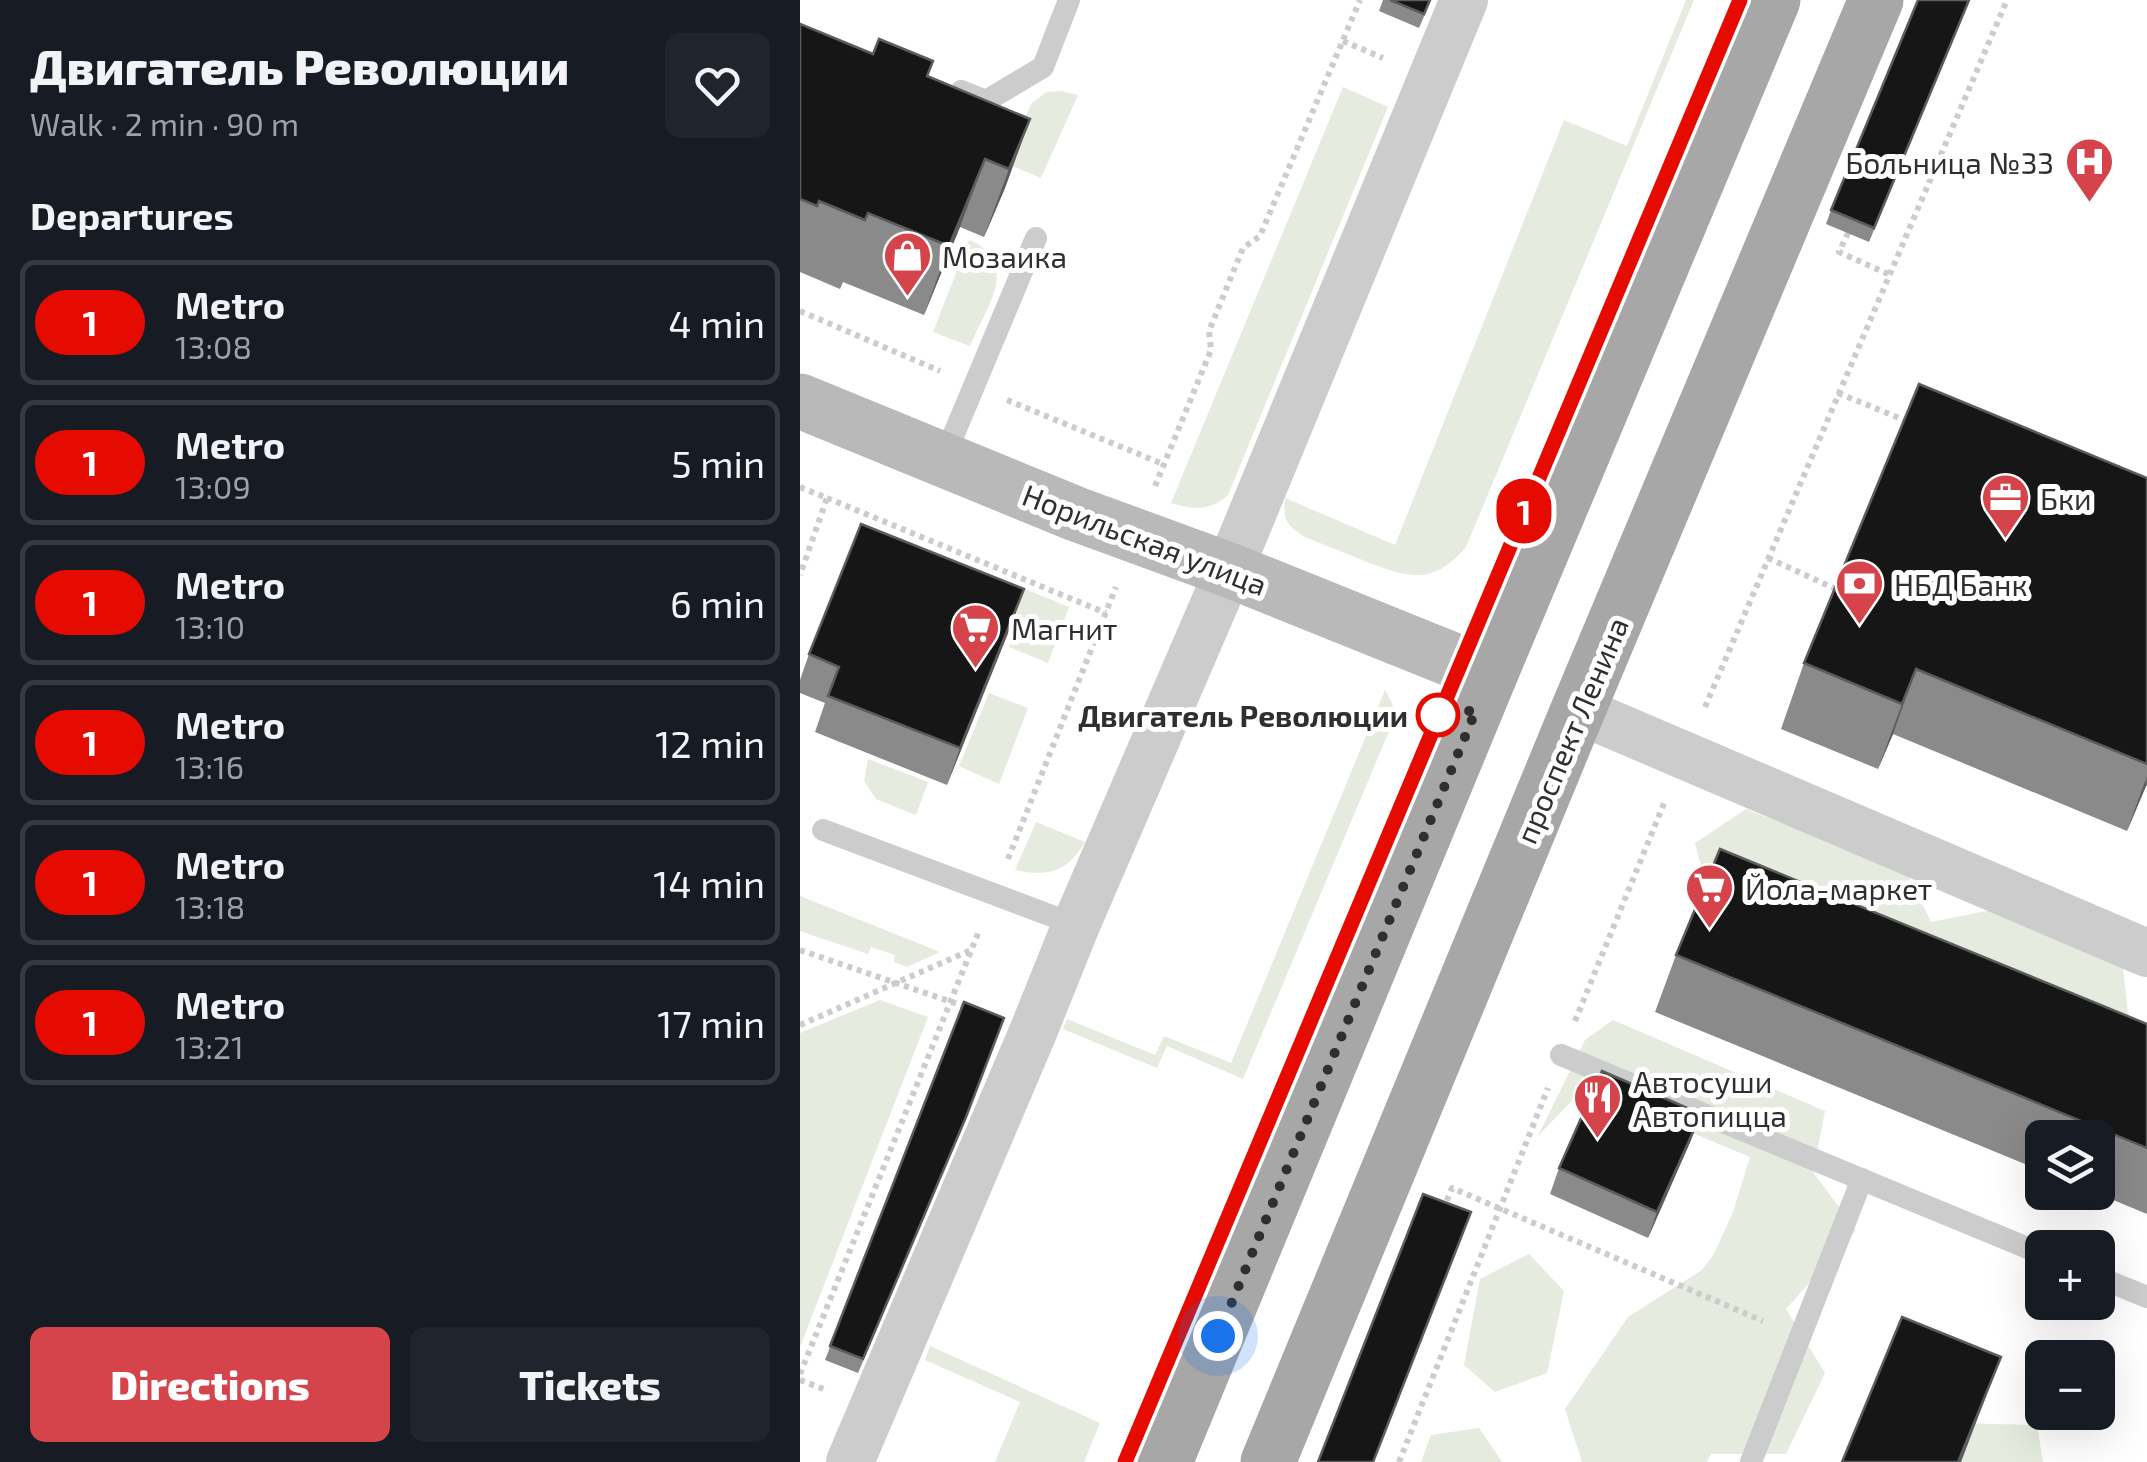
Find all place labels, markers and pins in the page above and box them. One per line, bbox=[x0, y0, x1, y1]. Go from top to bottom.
hospital icon: Больница №33 bbox=[2063, 136, 2115, 204]
place label: Больница №33 bbox=[1845, 144, 2054, 180]
shop icon: Мозаика bbox=[881, 230, 933, 298]
place label: Мозаика bbox=[942, 238, 1067, 274]
office icon: Бки bbox=[1979, 472, 2031, 540]
place label: Бки bbox=[2040, 480, 2092, 516]
bank icon: НБД Банк bbox=[1833, 558, 1885, 626]
place label: НБД Банк bbox=[1894, 566, 2028, 602]
supermarket icon: Магнит bbox=[950, 602, 1002, 670]
place label: Магнит bbox=[1011, 610, 1118, 646]
marker: Двигатель Революции bbox=[1417, 694, 1459, 736]
place label: Двигатель Революции bbox=[1078, 697, 1408, 733]
supermarket icon: Йола-маркет bbox=[1684, 862, 1736, 930]
place label: Йола-маркет bbox=[1745, 870, 1932, 906]
place label: Автосуши Автопицца bbox=[1633, 1063, 1787, 1133]
restaurant icon: Автосуши Автопицца bbox=[1572, 1072, 1624, 1140]

